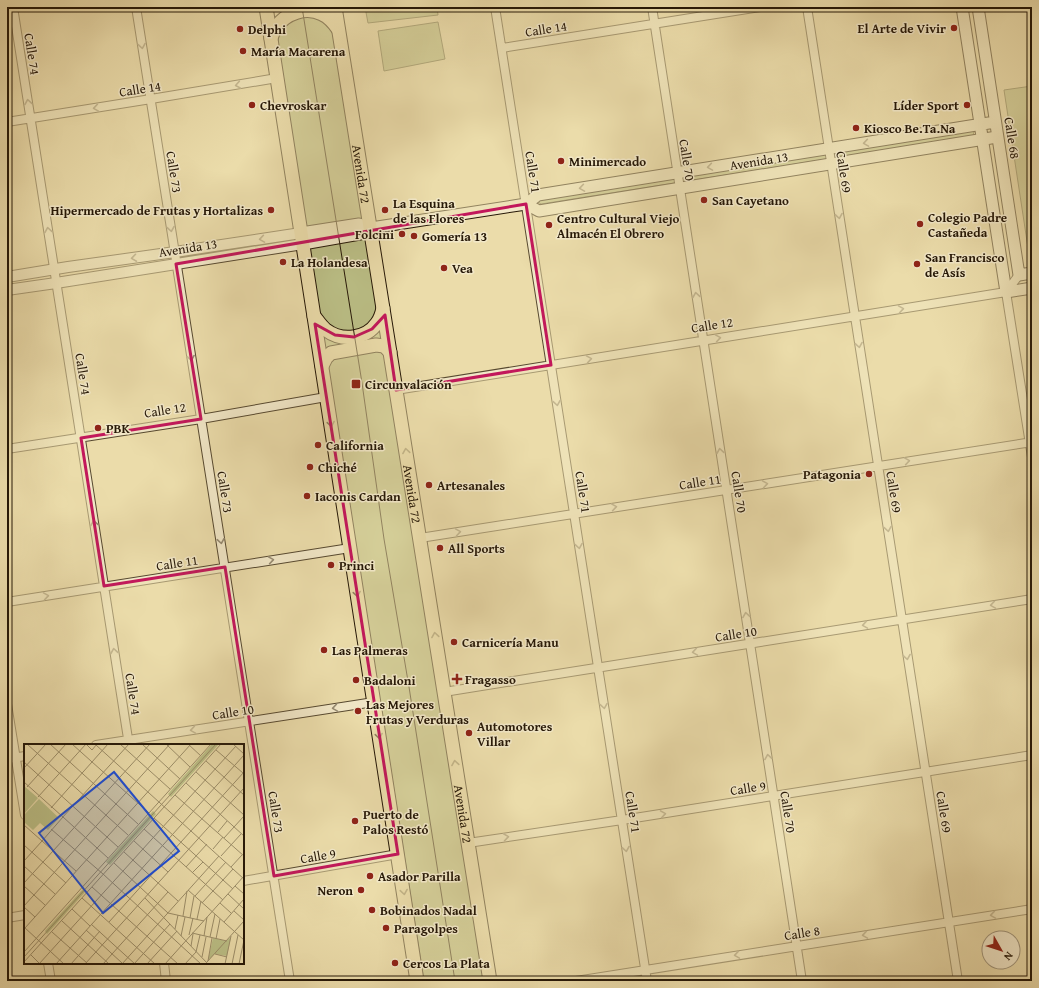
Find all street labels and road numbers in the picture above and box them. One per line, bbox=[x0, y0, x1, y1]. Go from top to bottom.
street label: Calle 14 bbox=[524, 16, 568, 42]
street label: Calle 74 bbox=[19, 32, 45, 76]
street label: Calle 14 bbox=[118, 76, 162, 102]
street label: Calle 68 bbox=[999, 116, 1025, 160]
street label: Calle 70 bbox=[674, 138, 700, 182]
street label: Avenida 72 bbox=[348, 143, 376, 205]
street label: Avenida 13 bbox=[728, 147, 790, 175]
street label: Calle 73 bbox=[161, 150, 187, 194]
street label: Calle 71 bbox=[520, 150, 546, 194]
street label: Calle 69 bbox=[831, 150, 857, 194]
street label: Avenida 13 bbox=[157, 234, 219, 262]
street label: Calle 12 bbox=[690, 312, 734, 338]
street label: Calle 74 bbox=[70, 352, 96, 396]
street label: Calle 12 bbox=[143, 397, 187, 423]
street label: Avenida 72 bbox=[398, 463, 426, 525]
street label: Calle 11 bbox=[678, 469, 722, 495]
street label: Calle 73 bbox=[212, 470, 238, 514]
street label: Calle 71 bbox=[570, 470, 596, 514]
street label: Calle 70 bbox=[726, 470, 752, 514]
street label: Calle 69 bbox=[881, 470, 907, 514]
street label: Calle 11 bbox=[155, 550, 199, 576]
street label: Calle 10 bbox=[714, 621, 758, 647]
street label: Calle 74 bbox=[120, 672, 146, 716]
street label: Calle 10 bbox=[211, 699, 255, 725]
street label: Calle 9 bbox=[729, 776, 767, 800]
street label: Avenida 72 bbox=[449, 783, 477, 844]
street label: Calle 73 bbox=[263, 790, 289, 834]
street label: Calle 71 bbox=[620, 790, 646, 834]
street label: Calle 70 bbox=[775, 790, 801, 834]
street label: Calle 69 bbox=[931, 790, 957, 834]
street label: Calle 9 bbox=[299, 844, 337, 868]
street label: Calle 8 bbox=[783, 921, 821, 945]

